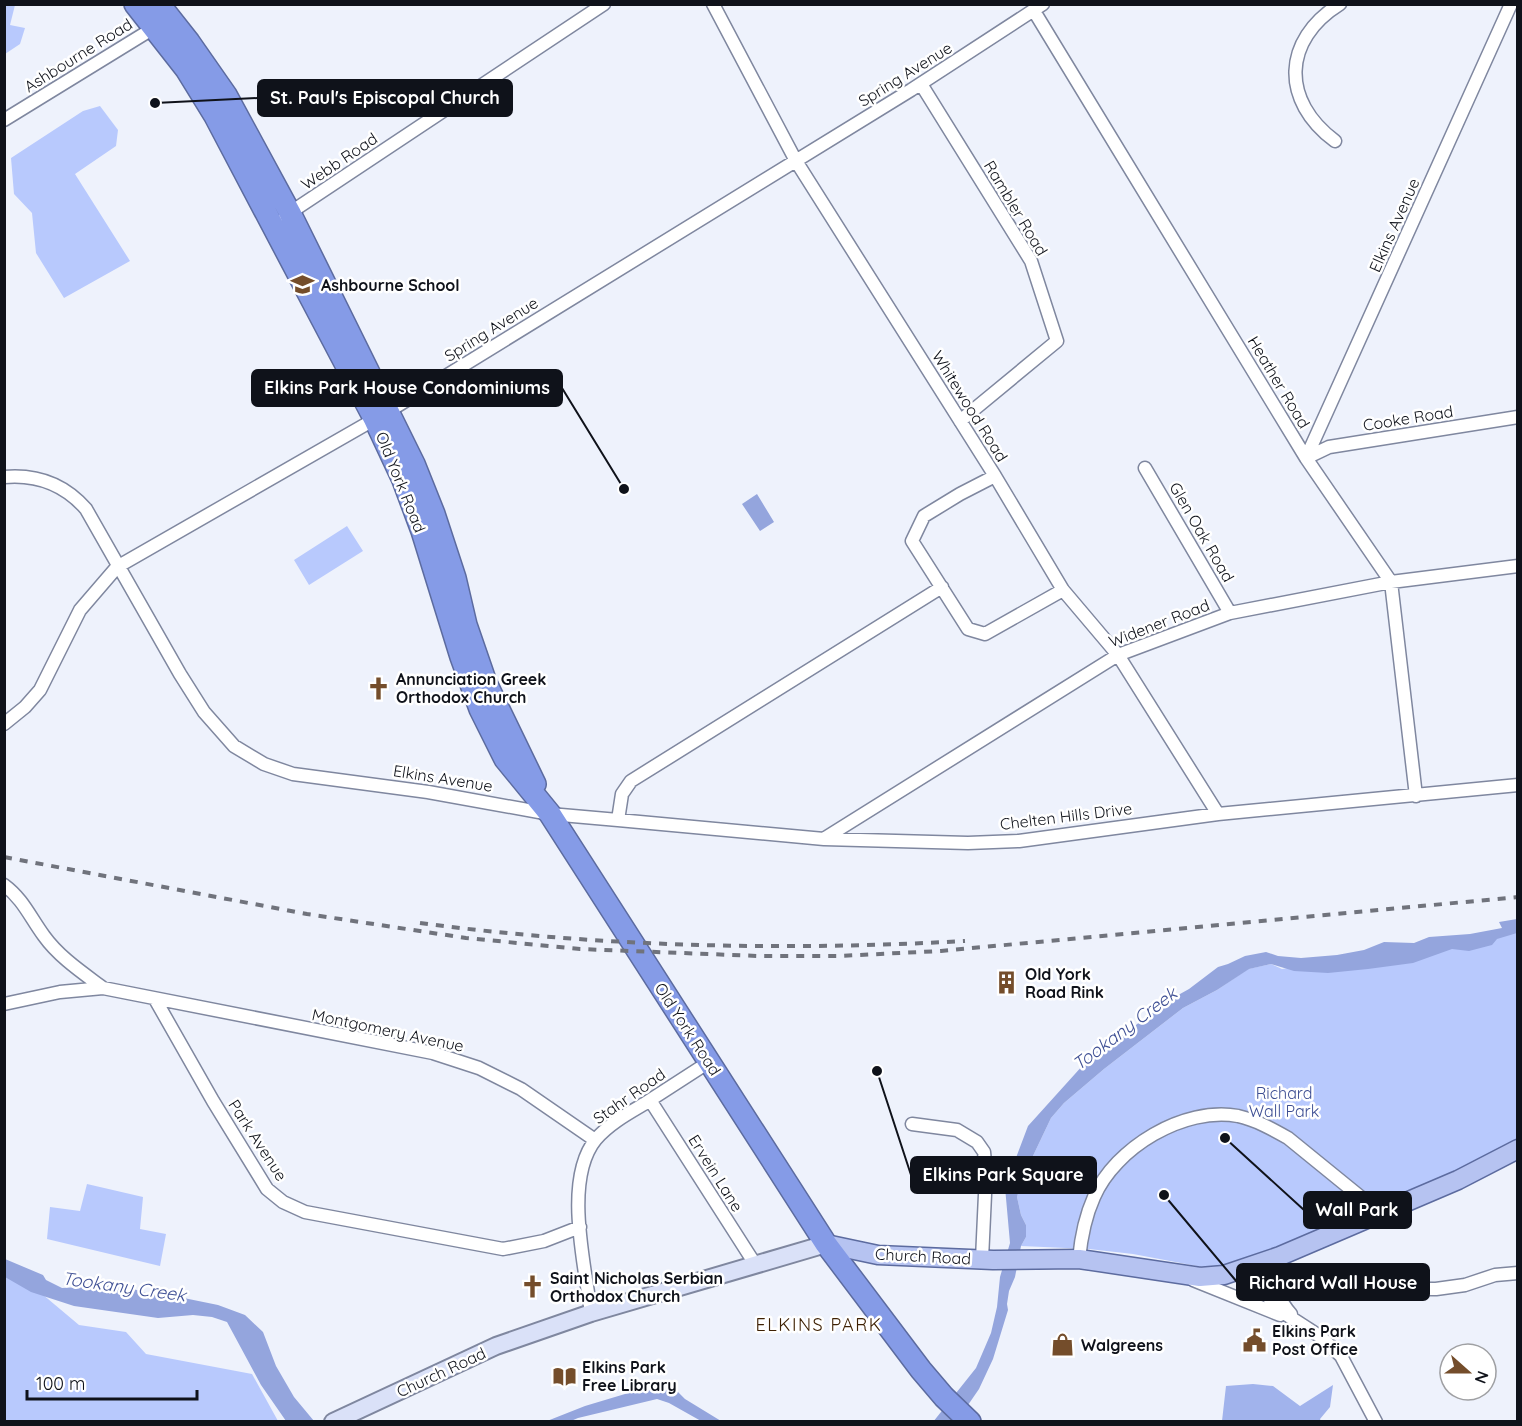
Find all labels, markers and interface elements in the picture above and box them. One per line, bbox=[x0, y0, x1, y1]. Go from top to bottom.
street label: Ashbourne Road bbox=[20, 14, 136, 96]
street label: Spring Avenue bbox=[855, 37, 955, 111]
callout: St. Paul's Episcopal Church bbox=[258, 80, 512, 116]
text: St. Paul's Episcopal Church bbox=[270, 86, 500, 109]
street label: Webb Road bbox=[297, 128, 381, 194]
street label: Rambler Road bbox=[980, 157, 1052, 259]
street label: Elkins Avenue bbox=[1364, 175, 1424, 275]
school or university icon: Ashbourne School bbox=[290, 272, 316, 298]
place label: Ashbourne School bbox=[321, 275, 460, 295]
street label: Spring Avenue bbox=[441, 292, 541, 366]
street label: Heather Road bbox=[1244, 332, 1314, 432]
street label: Whitewood Road bbox=[928, 347, 1012, 465]
callout: Elkins Park House Condominiums bbox=[252, 370, 562, 406]
text: Elkins Park House Condominiums bbox=[264, 376, 550, 399]
street label: Cooke Road bbox=[1361, 401, 1455, 435]
street label: Old York Road bbox=[372, 429, 430, 535]
street label: Glen Oak Road bbox=[1165, 479, 1239, 585]
street label: Widener Road bbox=[1106, 595, 1212, 651]
place label: Annunciation Greek Orthodox Church bbox=[396, 669, 546, 707]
church icon: Annunciation Greek Orthodox Church bbox=[365, 675, 391, 701]
street label: Elkins Avenue bbox=[392, 760, 494, 796]
street label: Chelten Hills Drive bbox=[999, 798, 1133, 834]
place label: Old York Road Rink bbox=[1025, 964, 1104, 1002]
building icon: Old York Road Rink bbox=[994, 970, 1020, 996]
street label: Old York Road bbox=[651, 979, 725, 1079]
water label: Tookany Creek bbox=[1068, 981, 1182, 1075]
street label: Montgomery Avenue bbox=[310, 1004, 466, 1056]
street label: Stahr Road bbox=[589, 1064, 669, 1128]
park label: Richard Wall Park bbox=[1249, 1083, 1319, 1121]
street label: Park Avenue bbox=[224, 1096, 292, 1184]
street label: Ervein Lane bbox=[684, 1131, 748, 1215]
callout: Elkins Park Square bbox=[911, 1157, 1096, 1193]
text: Elkins Park Square bbox=[922, 1163, 1084, 1186]
callout: Wall Park bbox=[1304, 1192, 1411, 1228]
text: Wall Park bbox=[1316, 1198, 1399, 1221]
street label: Church Road bbox=[875, 1244, 971, 1268]
callout: Richard Wall House bbox=[1237, 1264, 1429, 1300]
water label: Tookany Creek bbox=[61, 1266, 189, 1307]
place label: Saint Nicholas Serbian Orthodox Church bbox=[550, 1268, 723, 1306]
text: Richard Wall House bbox=[1249, 1271, 1417, 1294]
church icon: Saint Nicholas Serbian Orthodox Church bbox=[519, 1274, 545, 1300]
district label: ELKINS PARK bbox=[756, 1313, 882, 1336]
place label: Elkins Park Post Office bbox=[1272, 1321, 1358, 1359]
public building icon: Elkins Park Post Office bbox=[1241, 1327, 1267, 1353]
shop icon: Walgreens bbox=[1050, 1332, 1076, 1358]
place label: Walgreens bbox=[1081, 1335, 1163, 1355]
north arrow bbox=[1438, 1342, 1498, 1402]
street label: Church Road bbox=[393, 1343, 489, 1401]
place label: Elkins Park Free Library bbox=[582, 1357, 677, 1395]
scale bar bbox=[27, 1363, 196, 1401]
library icon: Elkins Park Free Library bbox=[551, 1363, 577, 1389]
text: N bbox=[1471, 1368, 1493, 1386]
text: 100 m bbox=[36, 1372, 85, 1395]

